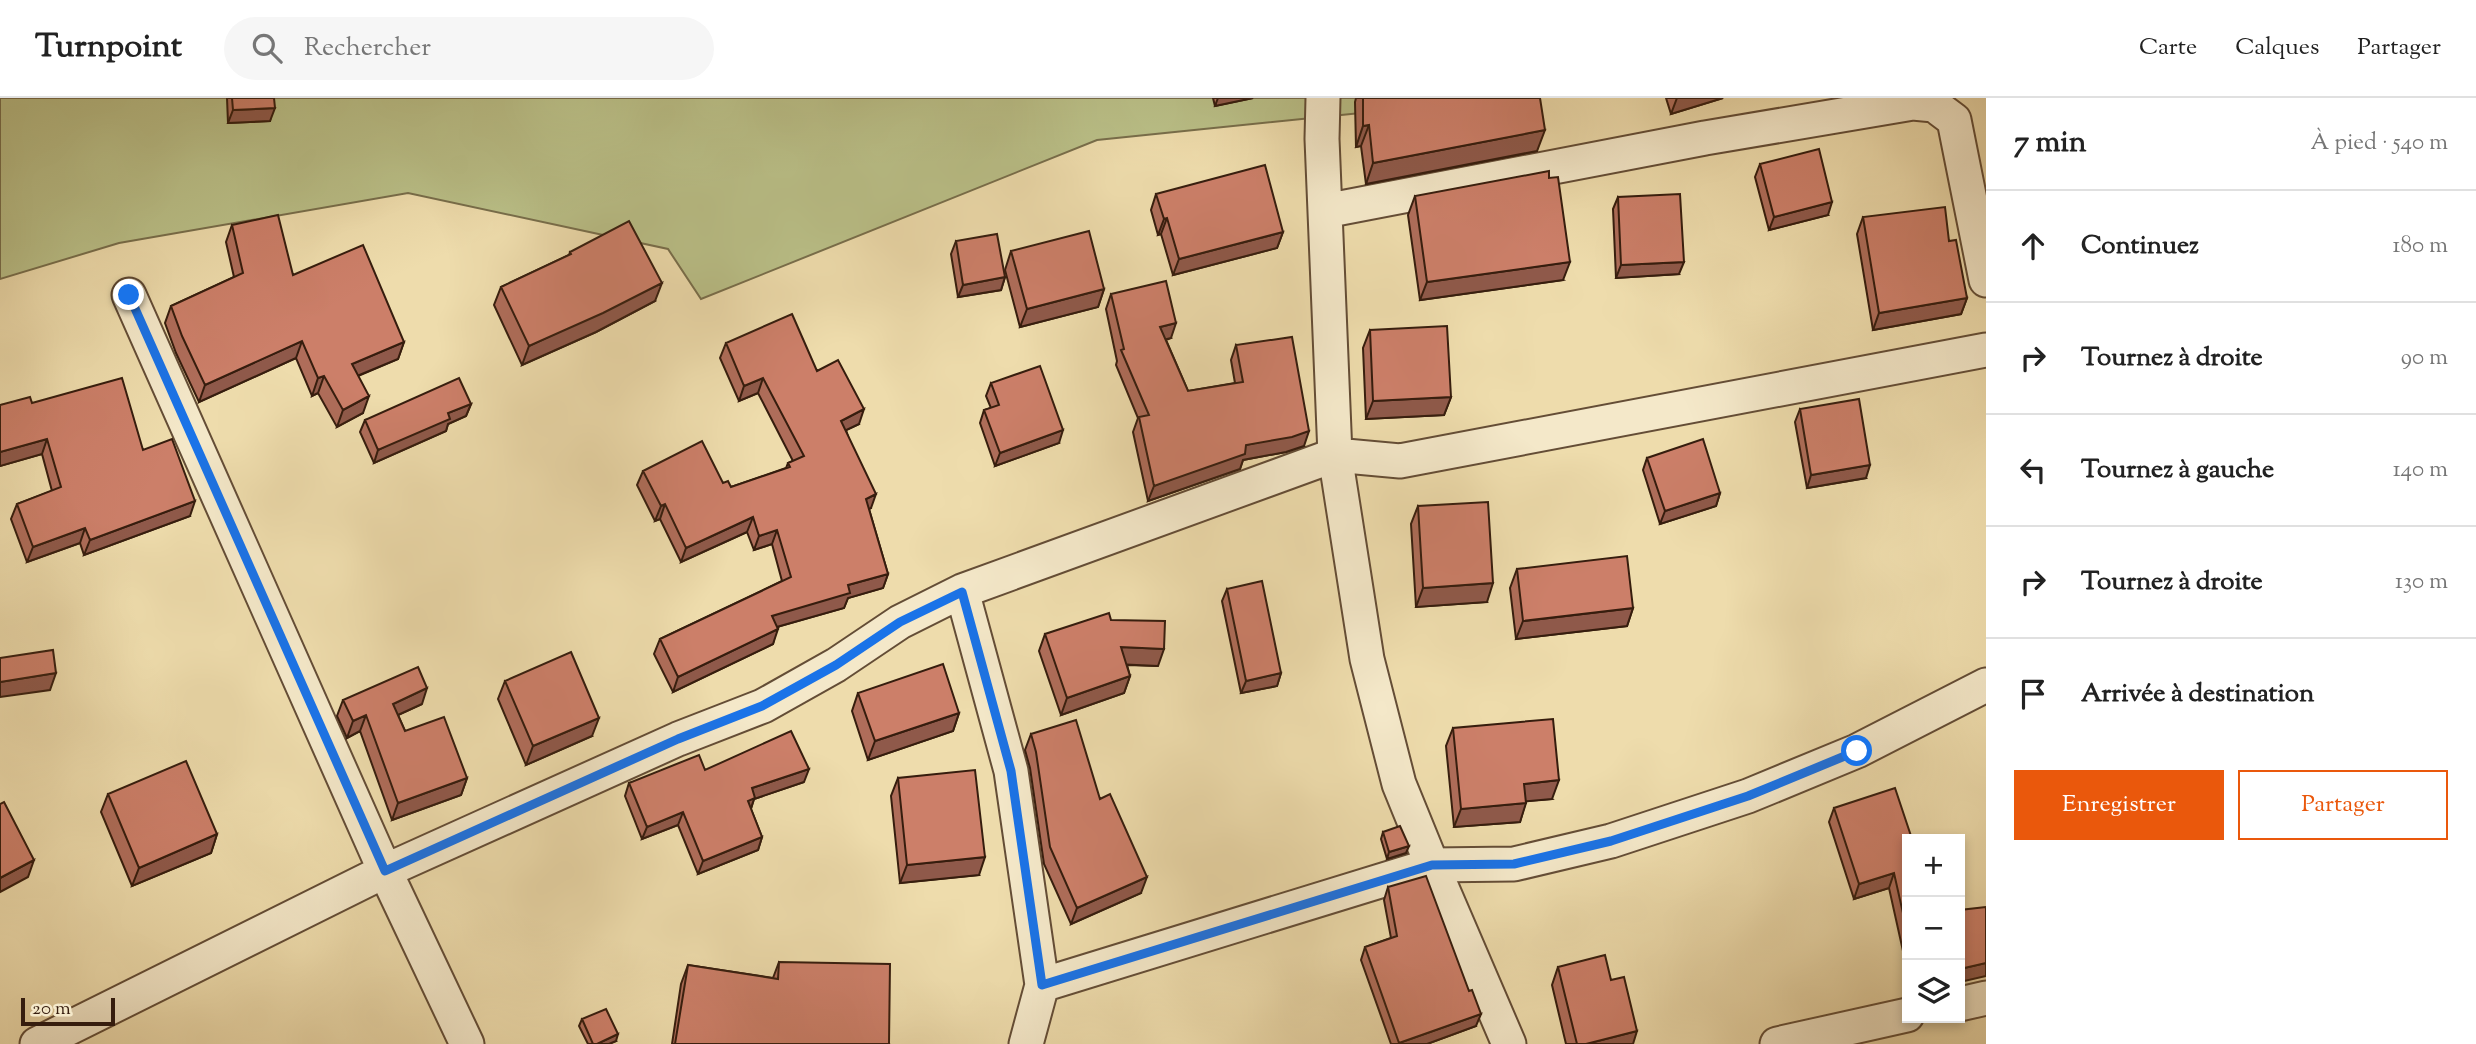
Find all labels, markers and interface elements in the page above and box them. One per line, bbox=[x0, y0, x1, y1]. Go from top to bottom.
search box bbox=[224, 17, 714, 80]
text: Turnpoint bbox=[35, 24, 182, 72]
icon: search bbox=[248, 29, 286, 67]
text: Rechercher bbox=[304, 30, 431, 67]
text: Carte bbox=[2139, 31, 2197, 65]
text: Calques bbox=[2235, 31, 2319, 65]
text: Partager bbox=[2357, 31, 2441, 65]
text: 7 min bbox=[2014, 122, 2086, 165]
text: À pied · 540 m bbox=[2311, 127, 2448, 160]
icon: ahead bbox=[2014, 227, 2052, 265]
text: Continuez bbox=[2081, 228, 2199, 265]
text: 180 m bbox=[2393, 230, 2448, 263]
route end bbox=[113, 279, 144, 310]
icon: right bbox=[2014, 339, 2052, 377]
text: Tournez à droite bbox=[2081, 340, 2263, 377]
text: 90 m bbox=[2401, 342, 2448, 375]
icon: left bbox=[2014, 451, 2052, 489]
text: Tournez à gauche bbox=[2081, 452, 2274, 489]
text: 140 m bbox=[2393, 454, 2448, 487]
icon: right bbox=[2014, 563, 2052, 601]
text: Tournez à droite bbox=[2081, 564, 2263, 601]
text: 130 m bbox=[2395, 566, 2448, 599]
icon: arrive bbox=[2014, 675, 2052, 713]
text: Arrivée à destination bbox=[2081, 676, 2314, 713]
route start bbox=[1841, 735, 1872, 766]
button: Enregistrer bbox=[2014, 770, 2224, 840]
button: Partager bbox=[2238, 770, 2448, 840]
map controls bbox=[1902, 834, 1965, 1023]
button: + bbox=[1902, 834, 1965, 897]
button: − bbox=[1902, 897, 1965, 960]
button: layers bbox=[1902, 960, 1965, 1023]
scale bar bbox=[21, 995, 116, 1027]
text: 20 m bbox=[32, 996, 71, 1023]

